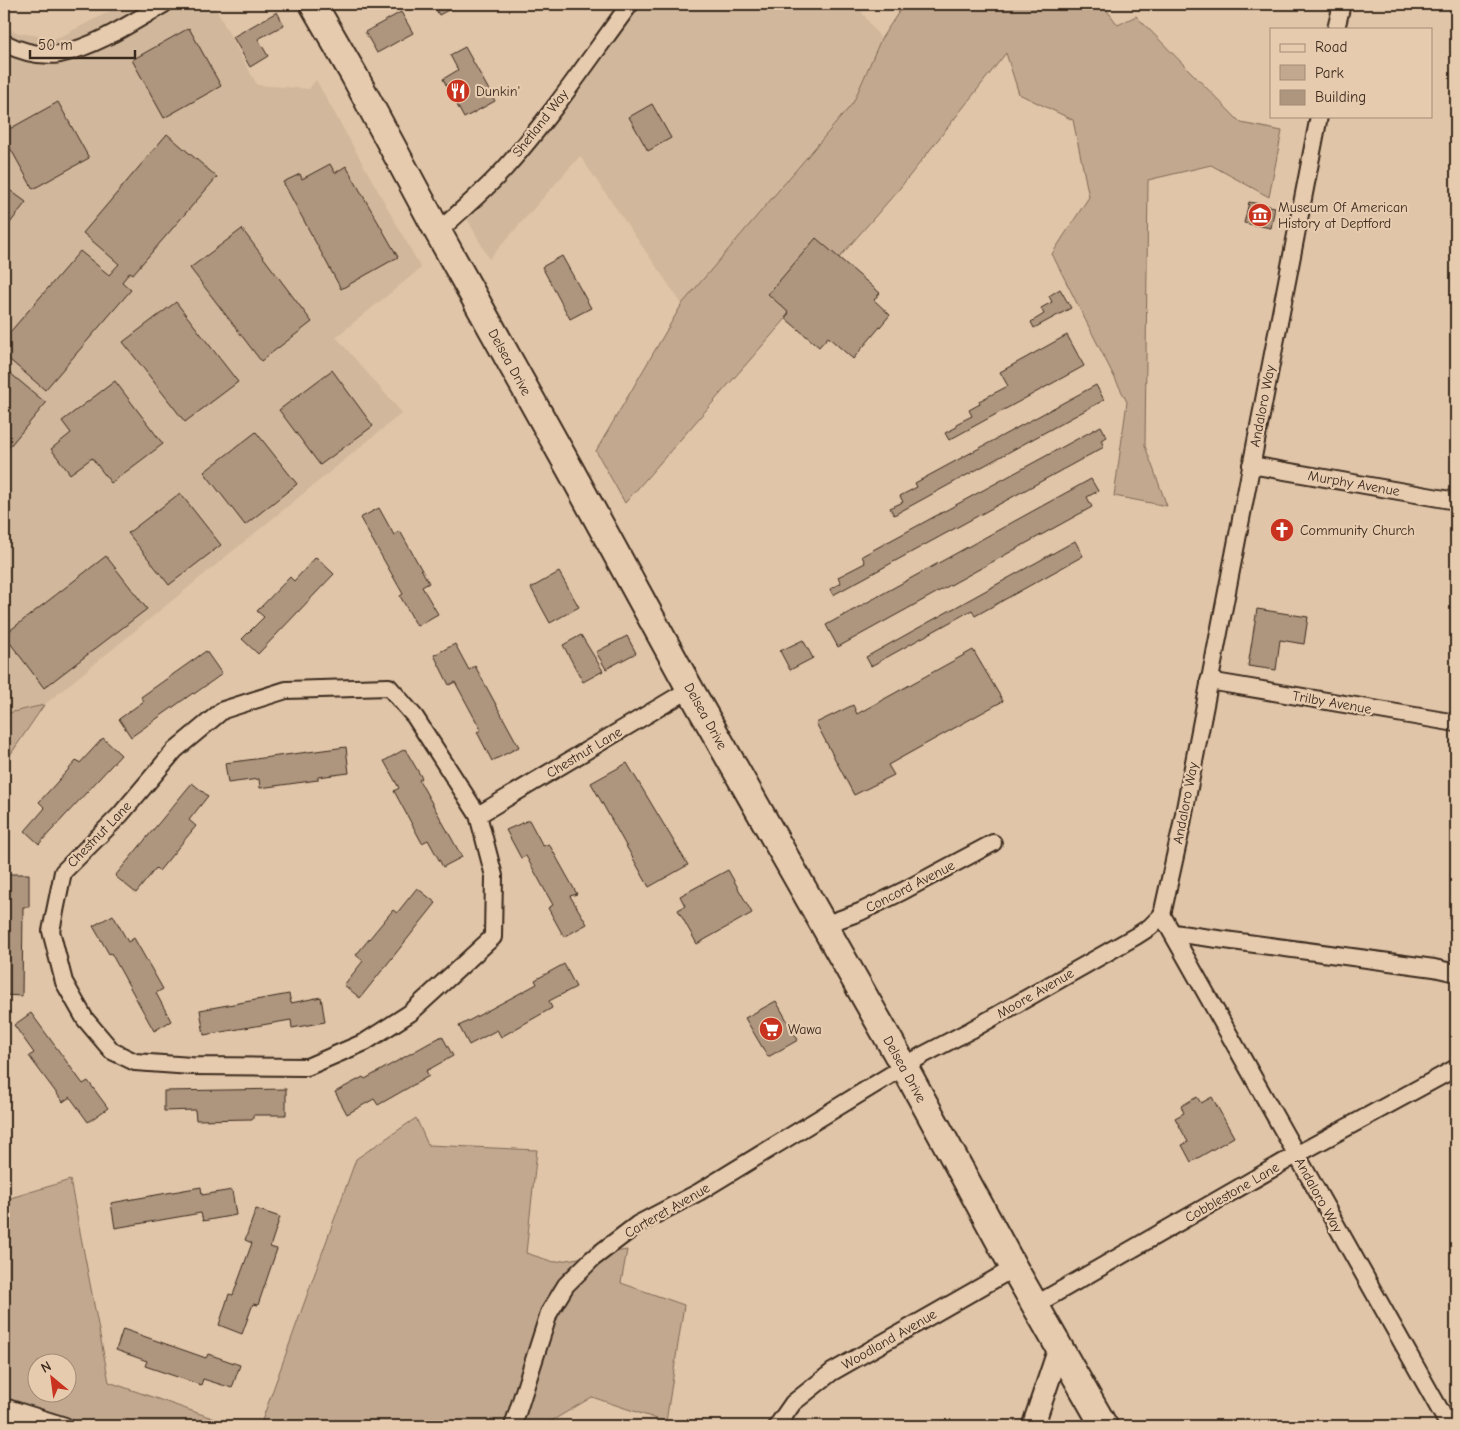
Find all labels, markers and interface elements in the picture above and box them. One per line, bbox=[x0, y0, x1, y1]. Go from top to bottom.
scale bar bbox=[30, 28, 135, 60]
legend bbox=[1270, 28, 1432, 118]
text: 50 m bbox=[38, 36, 73, 54]
text: Road bbox=[1315, 38, 1347, 56]
text: Park bbox=[1315, 64, 1344, 82]
restaurant icon: Dunkin' bbox=[445, 78, 471, 104]
place label: Dunkin' bbox=[476, 83, 520, 100]
street label: Shetland Way bbox=[509, 86, 572, 160]
text: Building bbox=[1315, 88, 1366, 106]
place label: Museum Of American History at Deptford bbox=[1278, 199, 1408, 232]
museum icon: Museum Of American History at Deptford bbox=[1247, 202, 1273, 228]
street label: Delsea Drive bbox=[484, 326, 535, 399]
street label: Andaloro Way bbox=[1246, 363, 1279, 448]
street label: Murphy Avenue bbox=[1307, 467, 1401, 500]
church icon: Community Church bbox=[1269, 517, 1295, 543]
place label: Community Church bbox=[1300, 522, 1415, 539]
street label: Delsea Drive bbox=[680, 680, 731, 753]
street label: Trilby Avenue bbox=[1291, 687, 1373, 718]
street label: Chestnut Lane bbox=[543, 723, 625, 782]
street label: Andaloro Way bbox=[1169, 760, 1202, 845]
street label: Chestnut Lane bbox=[64, 798, 135, 871]
street label: Concord Avenue bbox=[863, 857, 958, 916]
street label: Moore Avenue bbox=[994, 965, 1077, 1022]
supermarket icon: Wawa bbox=[758, 1016, 784, 1042]
place label: Wawa bbox=[788, 1021, 822, 1038]
street label: Delsea Drive bbox=[879, 1033, 930, 1106]
street label: Andaloro Way bbox=[1291, 1155, 1346, 1236]
street label: Cobblestone Lane bbox=[1182, 1159, 1282, 1226]
street label: Carteret Avenue bbox=[622, 1179, 713, 1242]
street label: Woodland Avenue bbox=[839, 1305, 940, 1373]
north arrow bbox=[28, 1352, 78, 1402]
text: N bbox=[38, 1357, 54, 1377]

